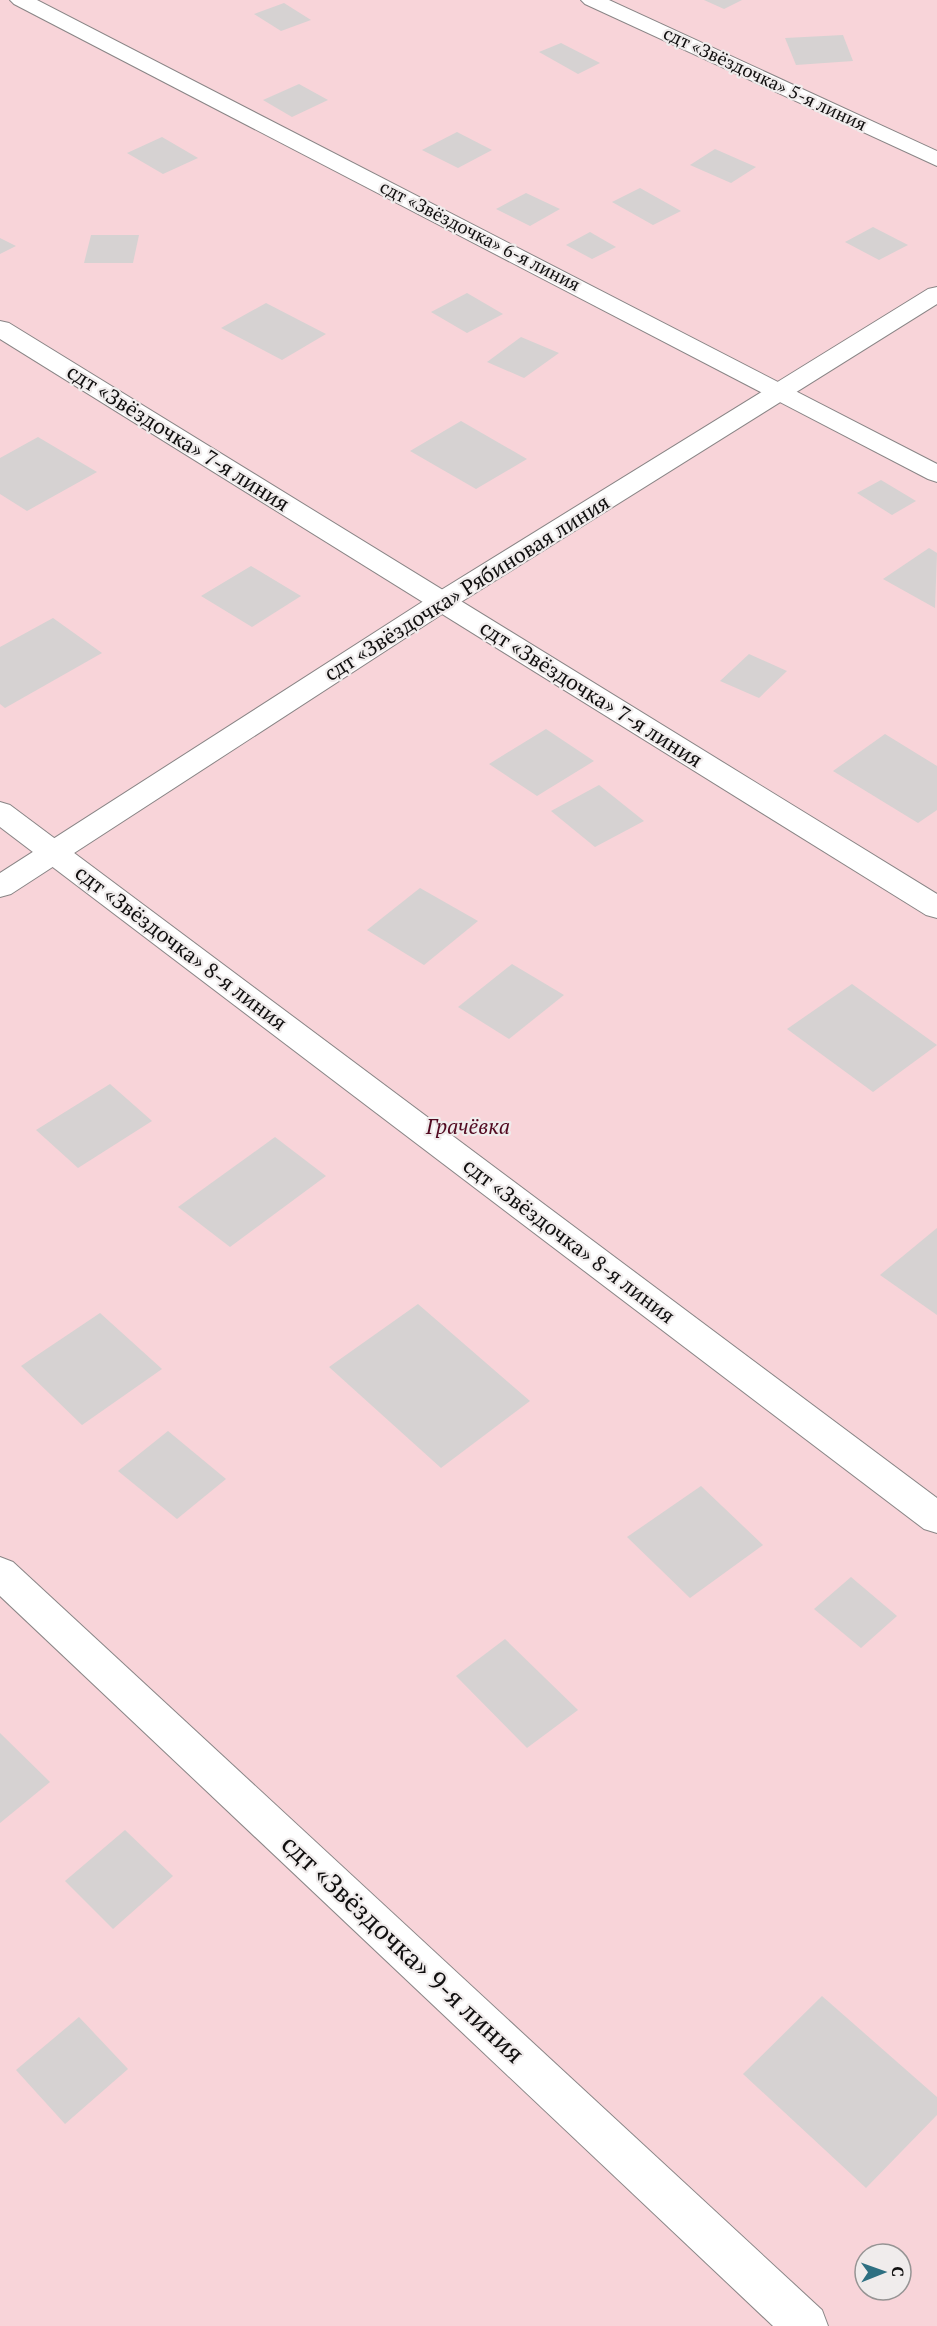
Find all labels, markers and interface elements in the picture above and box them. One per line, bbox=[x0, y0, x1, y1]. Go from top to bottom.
street label: сдт «Звёздочка» 5-я линия bbox=[660, 20, 871, 136]
street label: сдт «Звёздочка» 6-я линия bbox=[376, 174, 585, 296]
street label: сдт «Звёздочка» 7-я линия bbox=[62, 357, 295, 517]
street label: сдт «Звёздочка» Рябиновая линия bbox=[318, 487, 614, 687]
street label: сдт «Звёздочка» 7-я линия bbox=[475, 613, 708, 773]
street label: сдт «Звёздочка» 8-я линия bbox=[70, 858, 293, 1036]
park label: Грачёвка bbox=[425, 1112, 510, 1140]
street label: сдт «Звёздочка» 8-я линия bbox=[458, 1151, 681, 1329]
street label: сдт «Звёздочка» 9-я линия bbox=[275, 1827, 532, 2070]
north arrow bbox=[853, 2242, 913, 2302]
text: С bbox=[887, 2266, 909, 2277]

